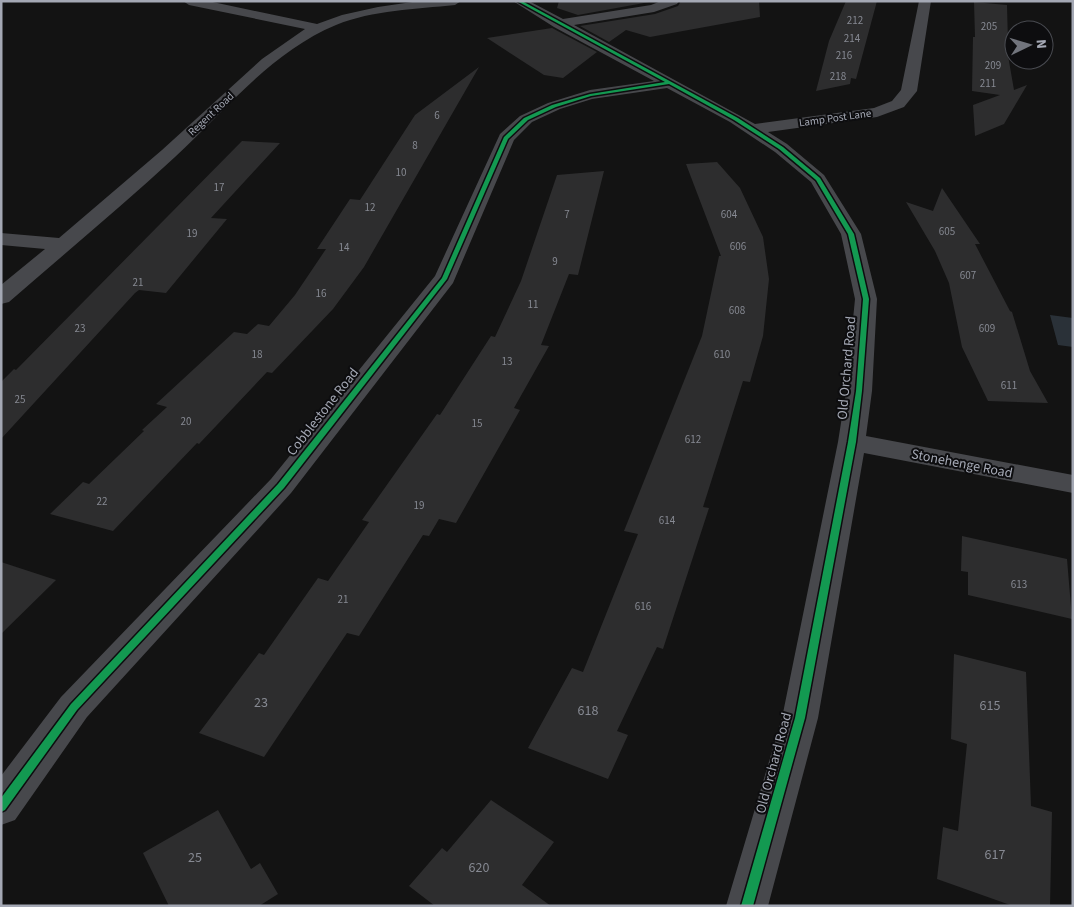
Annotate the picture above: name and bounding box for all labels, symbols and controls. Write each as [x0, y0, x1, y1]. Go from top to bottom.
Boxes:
house number: 212 [847, 13, 863, 28]
house number: 205 [981, 19, 997, 34]
north arrow [1004, 20, 1054, 70]
house number: 214 [844, 31, 861, 46]
text: N [1031, 38, 1051, 49]
house number: 216 [836, 48, 853, 63]
house number: 209 [985, 58, 1001, 73]
house number: 218 [830, 69, 847, 84]
house number: 211 [980, 76, 996, 91]
street label: Regent Road [185, 89, 237, 139]
street label: Lamp Post Lane [798, 105, 873, 130]
house number: 6 [434, 108, 440, 123]
house number: 8 [412, 138, 418, 153]
house number: 10 [396, 165, 406, 180]
house number: 17 [214, 180, 224, 195]
house number: 12 [365, 200, 375, 215]
house number: 7 [564, 207, 570, 222]
house number: 604 [721, 207, 738, 222]
house number: 605 [939, 224, 955, 239]
house number: 19 [187, 226, 197, 241]
house number: 606 [730, 239, 747, 254]
house number: 14 [339, 240, 350, 255]
house number: 9 [552, 254, 558, 269]
house number: 607 [960, 268, 976, 283]
house number: 21 [133, 275, 143, 290]
house number: 16 [316, 286, 327, 301]
house number: 11 [528, 297, 538, 312]
house number: 608 [729, 303, 746, 318]
street label: Old Orchard Road [833, 315, 861, 421]
house number: 23 [75, 321, 85, 336]
house number: 609 [979, 321, 995, 336]
house number: 18 [252, 347, 263, 362]
house number: 610 [714, 347, 730, 362]
house number: 13 [502, 354, 512, 369]
street label: Cobblestone Road [282, 364, 364, 460]
house number: 611 [1001, 378, 1017, 393]
house number: 25 [15, 392, 25, 407]
house number: 20 [181, 414, 191, 429]
house number: 15 [472, 416, 482, 431]
house number: 612 [685, 432, 701, 447]
street label: Stonehenge Road [910, 444, 1014, 484]
house number: 22 [97, 494, 107, 509]
house number: 19 [414, 498, 424, 513]
house number: 614 [659, 513, 676, 528]
house number: 613 [1011, 577, 1027, 592]
house number: 21 [338, 592, 348, 607]
house number: 616 [635, 599, 652, 614]
house number: 23 [254, 693, 268, 713]
house number: 615 [980, 696, 1000, 716]
house number: 618 [578, 701, 598, 721]
street label: Old Orchard Road [751, 710, 797, 816]
house number: 617 [985, 845, 1005, 865]
house number: 25 [188, 848, 202, 868]
house number: 620 [469, 858, 489, 878]

